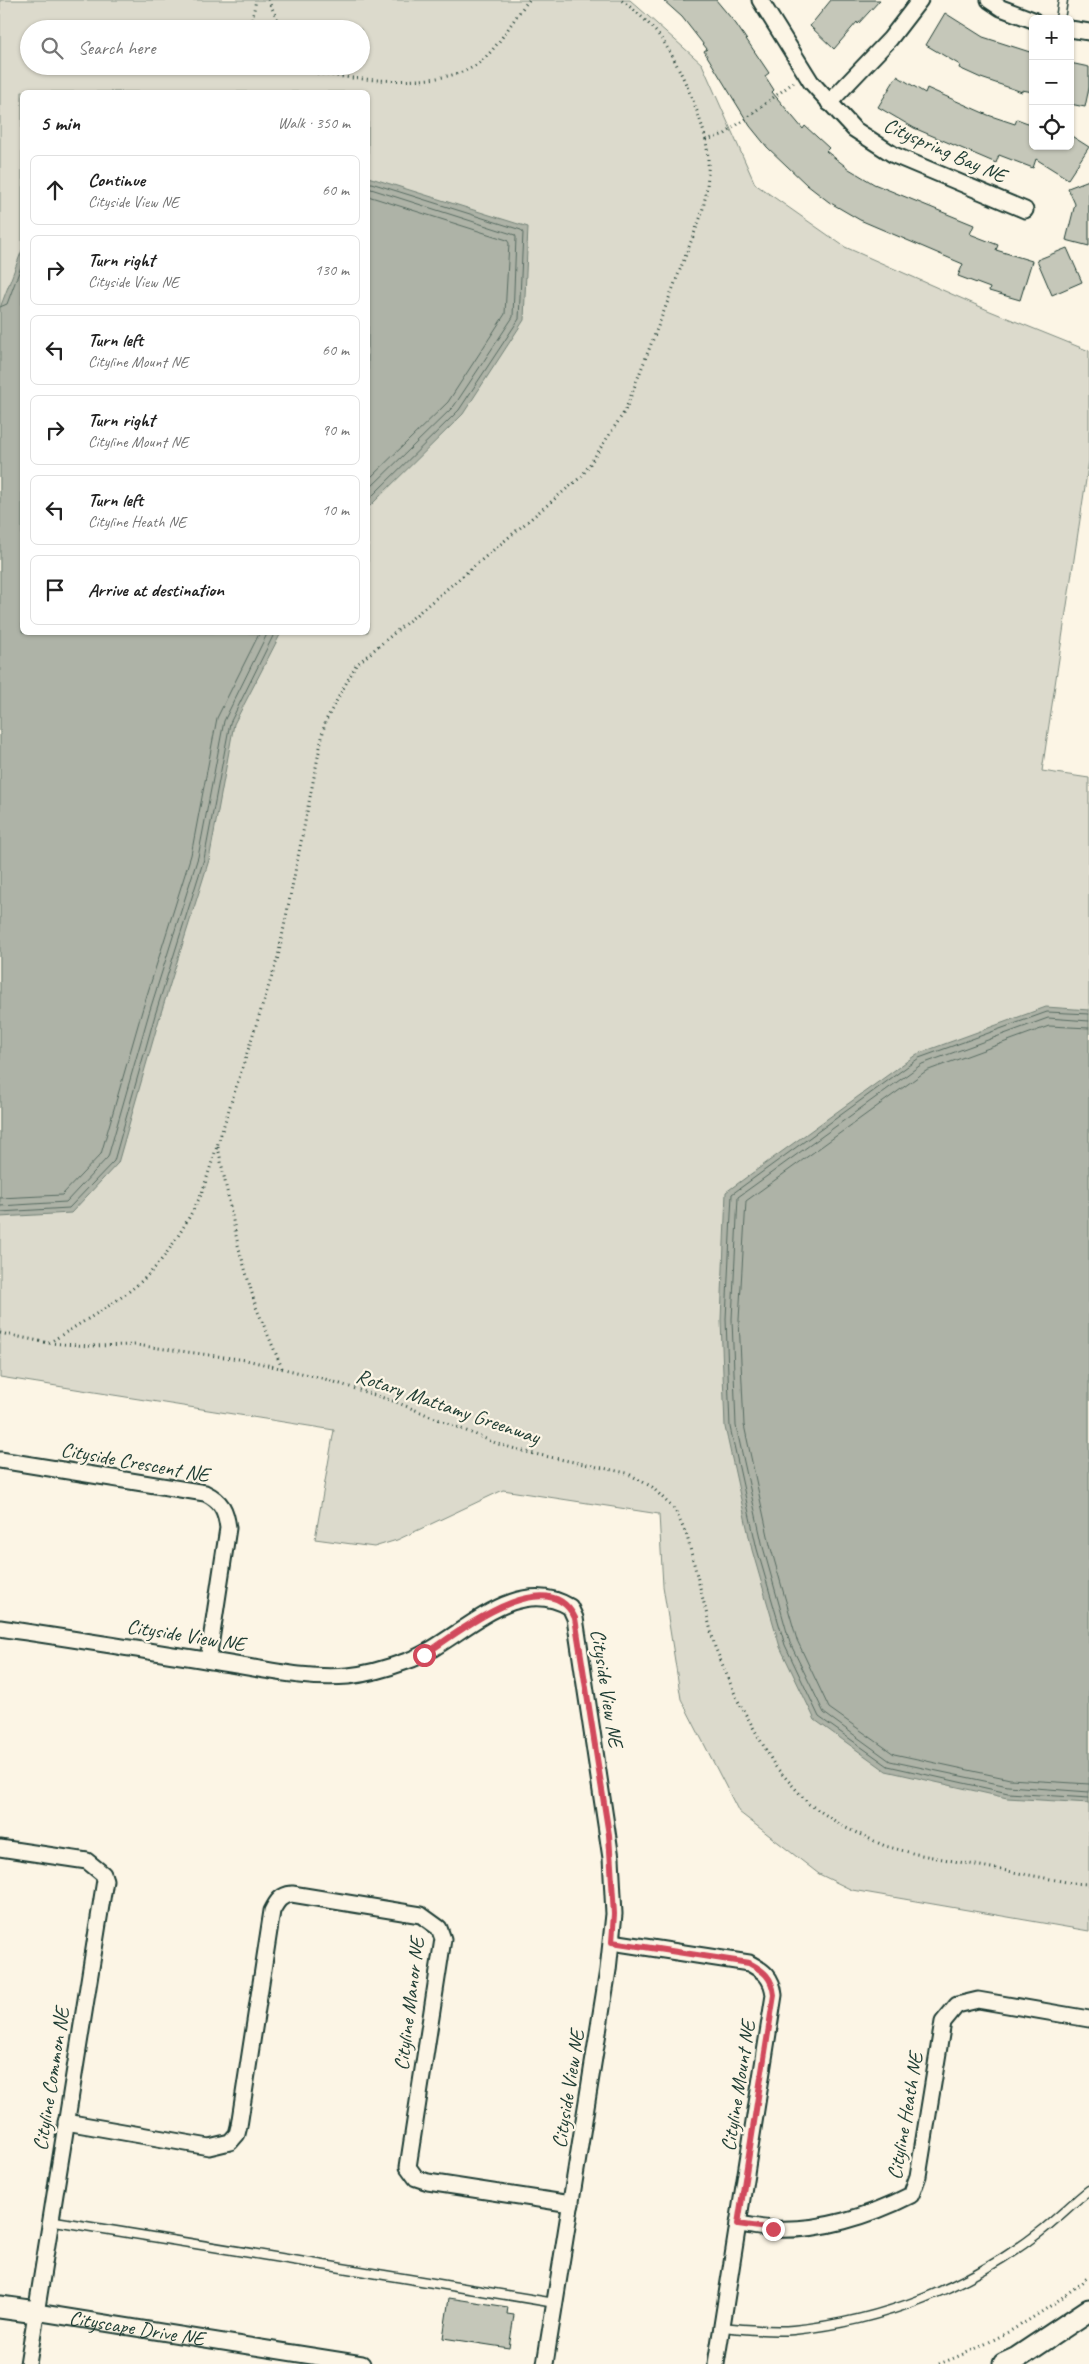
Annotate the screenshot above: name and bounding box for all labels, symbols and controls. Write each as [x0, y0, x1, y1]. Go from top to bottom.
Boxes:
map controls [1029, 15, 1074, 150]
button: + [1029, 15, 1074, 60]
search box [20, 20, 370, 75]
icon: search [38, 34, 66, 62]
text: Search here [78, 36, 155, 60]
button: − [1029, 60, 1074, 105]
button: locate [1029, 105, 1074, 150]
text: 5 min [40, 110, 80, 136]
street label: Cityspring Bay NE [880, 111, 1013, 190]
text: Walk · 350 m [278, 113, 350, 133]
text: Continue [88, 168, 145, 192]
icon: ahead [41, 176, 69, 204]
text: 60 m [322, 180, 349, 200]
text: Cityside View NE [88, 192, 179, 212]
text: Turn right [88, 248, 155, 272]
icon: right [41, 256, 69, 284]
text: 130 m [315, 260, 349, 280]
text: Cityside View NE [88, 272, 179, 292]
text: Turn left [88, 328, 143, 352]
icon: left [41, 336, 69, 364]
text: 60 m [322, 340, 349, 360]
text: Cityline Mount NE [88, 352, 188, 372]
text: Turn right [88, 408, 155, 432]
icon: right [41, 416, 69, 444]
text: 90 m [322, 420, 349, 440]
text: Cityline Mount NE [88, 432, 188, 452]
text: Turn left [88, 488, 143, 512]
icon: left [41, 496, 69, 524]
text: 10 m [322, 500, 349, 520]
text: Cityline Heath NE [88, 512, 186, 532]
icon: arrive [41, 576, 69, 604]
text: Arrive at destination [88, 578, 224, 602]
street label: Rotary Mattamy Greenway [353, 1362, 545, 1450]
street label: Cityside Crescent NE [59, 1436, 214, 1488]
street label: Cityside View NE [125, 1613, 250, 1658]
street label: Cityside View NE [585, 1627, 630, 1752]
route start [413, 1644, 436, 1667]
street label: Cityline Manor NE [388, 1933, 430, 2072]
street label: Cityline Common NE [27, 2003, 76, 2152]
street label: Cityline Mount NE [715, 2016, 762, 2153]
street label: Cityside View NE [546, 2025, 591, 2150]
street label: Cityline Heath NE [881, 2048, 929, 2181]
route end [762, 2218, 785, 2241]
street label: Cityscape Drive NE [67, 2304, 209, 2352]

